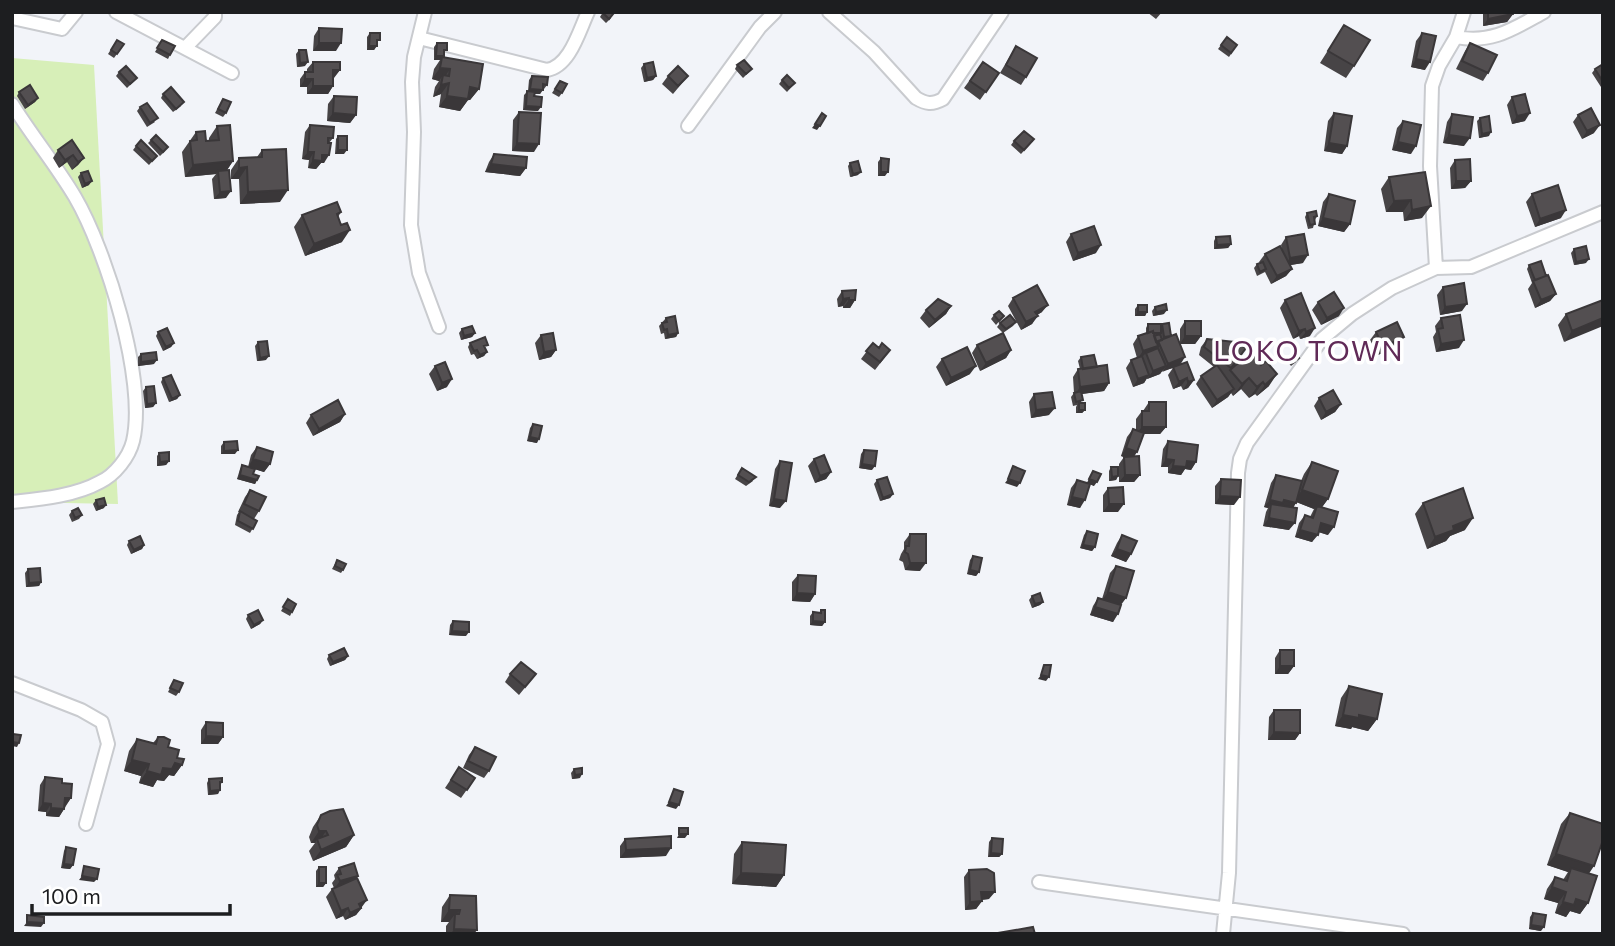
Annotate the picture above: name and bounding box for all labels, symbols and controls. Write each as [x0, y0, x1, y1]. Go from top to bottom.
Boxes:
district label: LOKO TOWN [1213, 333, 1405, 367]
scale bar [32, 872, 229, 916]
text: 100 m [42, 883, 101, 908]

